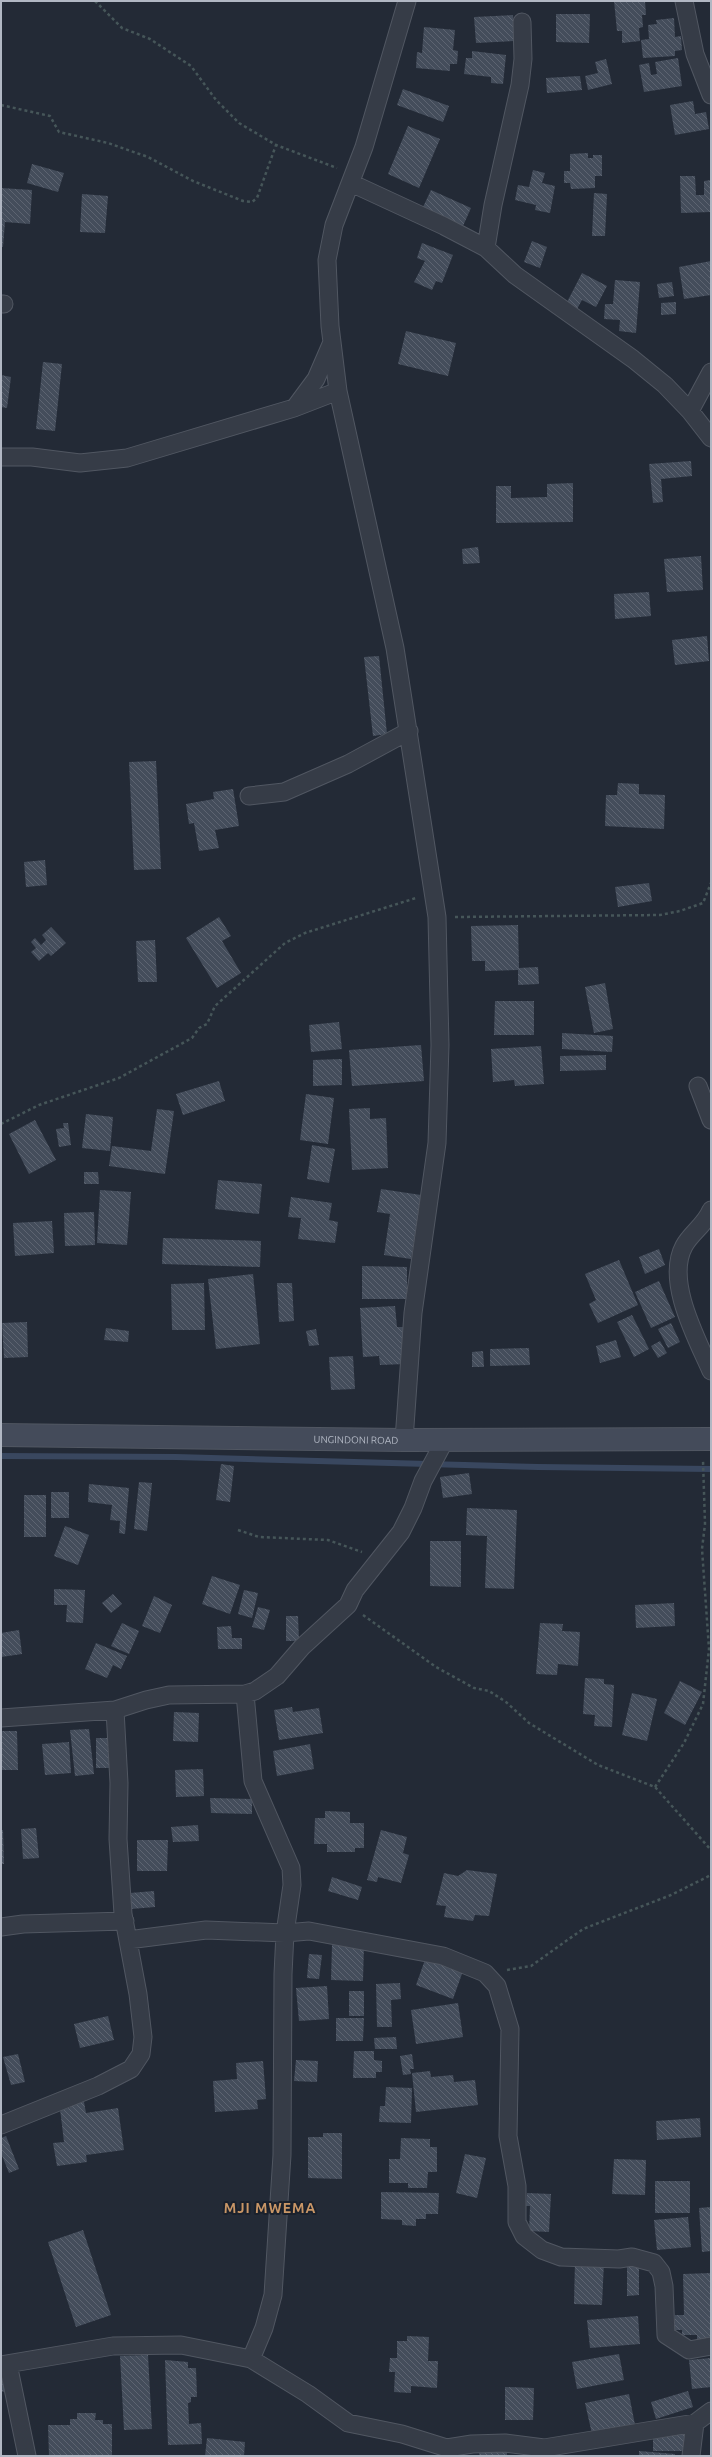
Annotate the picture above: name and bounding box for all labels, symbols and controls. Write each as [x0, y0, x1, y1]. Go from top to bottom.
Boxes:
street label: UNGINDONI ROAD [314, 1433, 398, 1445]
district label: MJI MWEMA [224, 2200, 316, 2216]

